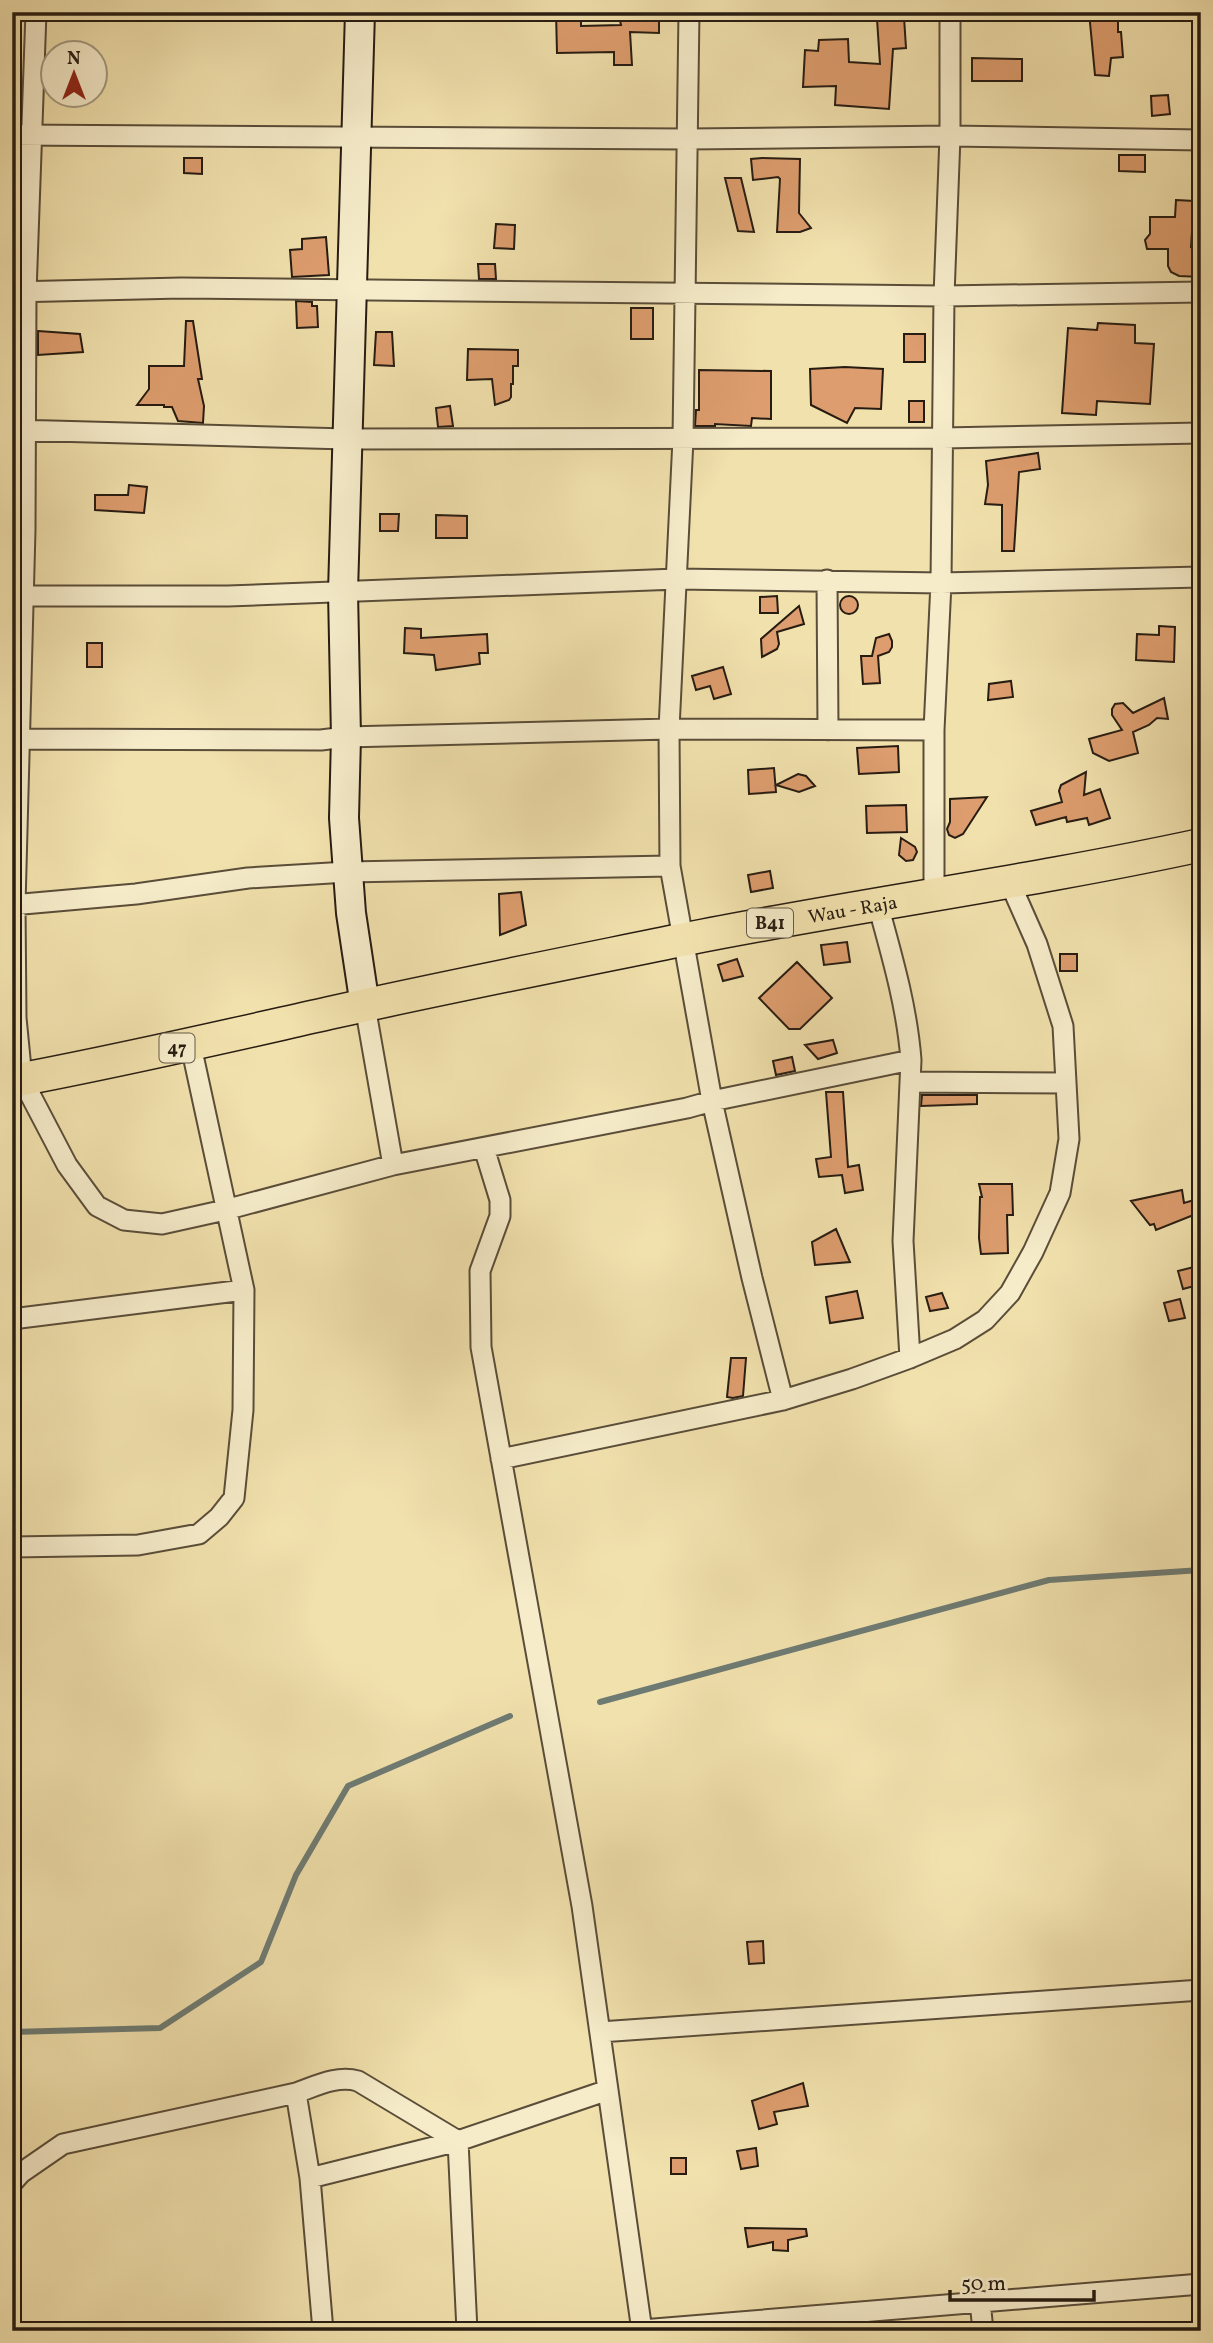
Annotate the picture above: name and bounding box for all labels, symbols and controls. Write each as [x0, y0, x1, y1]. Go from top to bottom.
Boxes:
north arrow [38, 38, 108, 108]
text: N [67, 46, 81, 72]
street label: Wau - Raja [806, 890, 899, 931]
road number: B41 [747, 908, 793, 938]
road number: 47 [160, 1034, 194, 1063]
scale bar [950, 2259, 1094, 2303]
text: 50 m [961, 2270, 1006, 2299]

